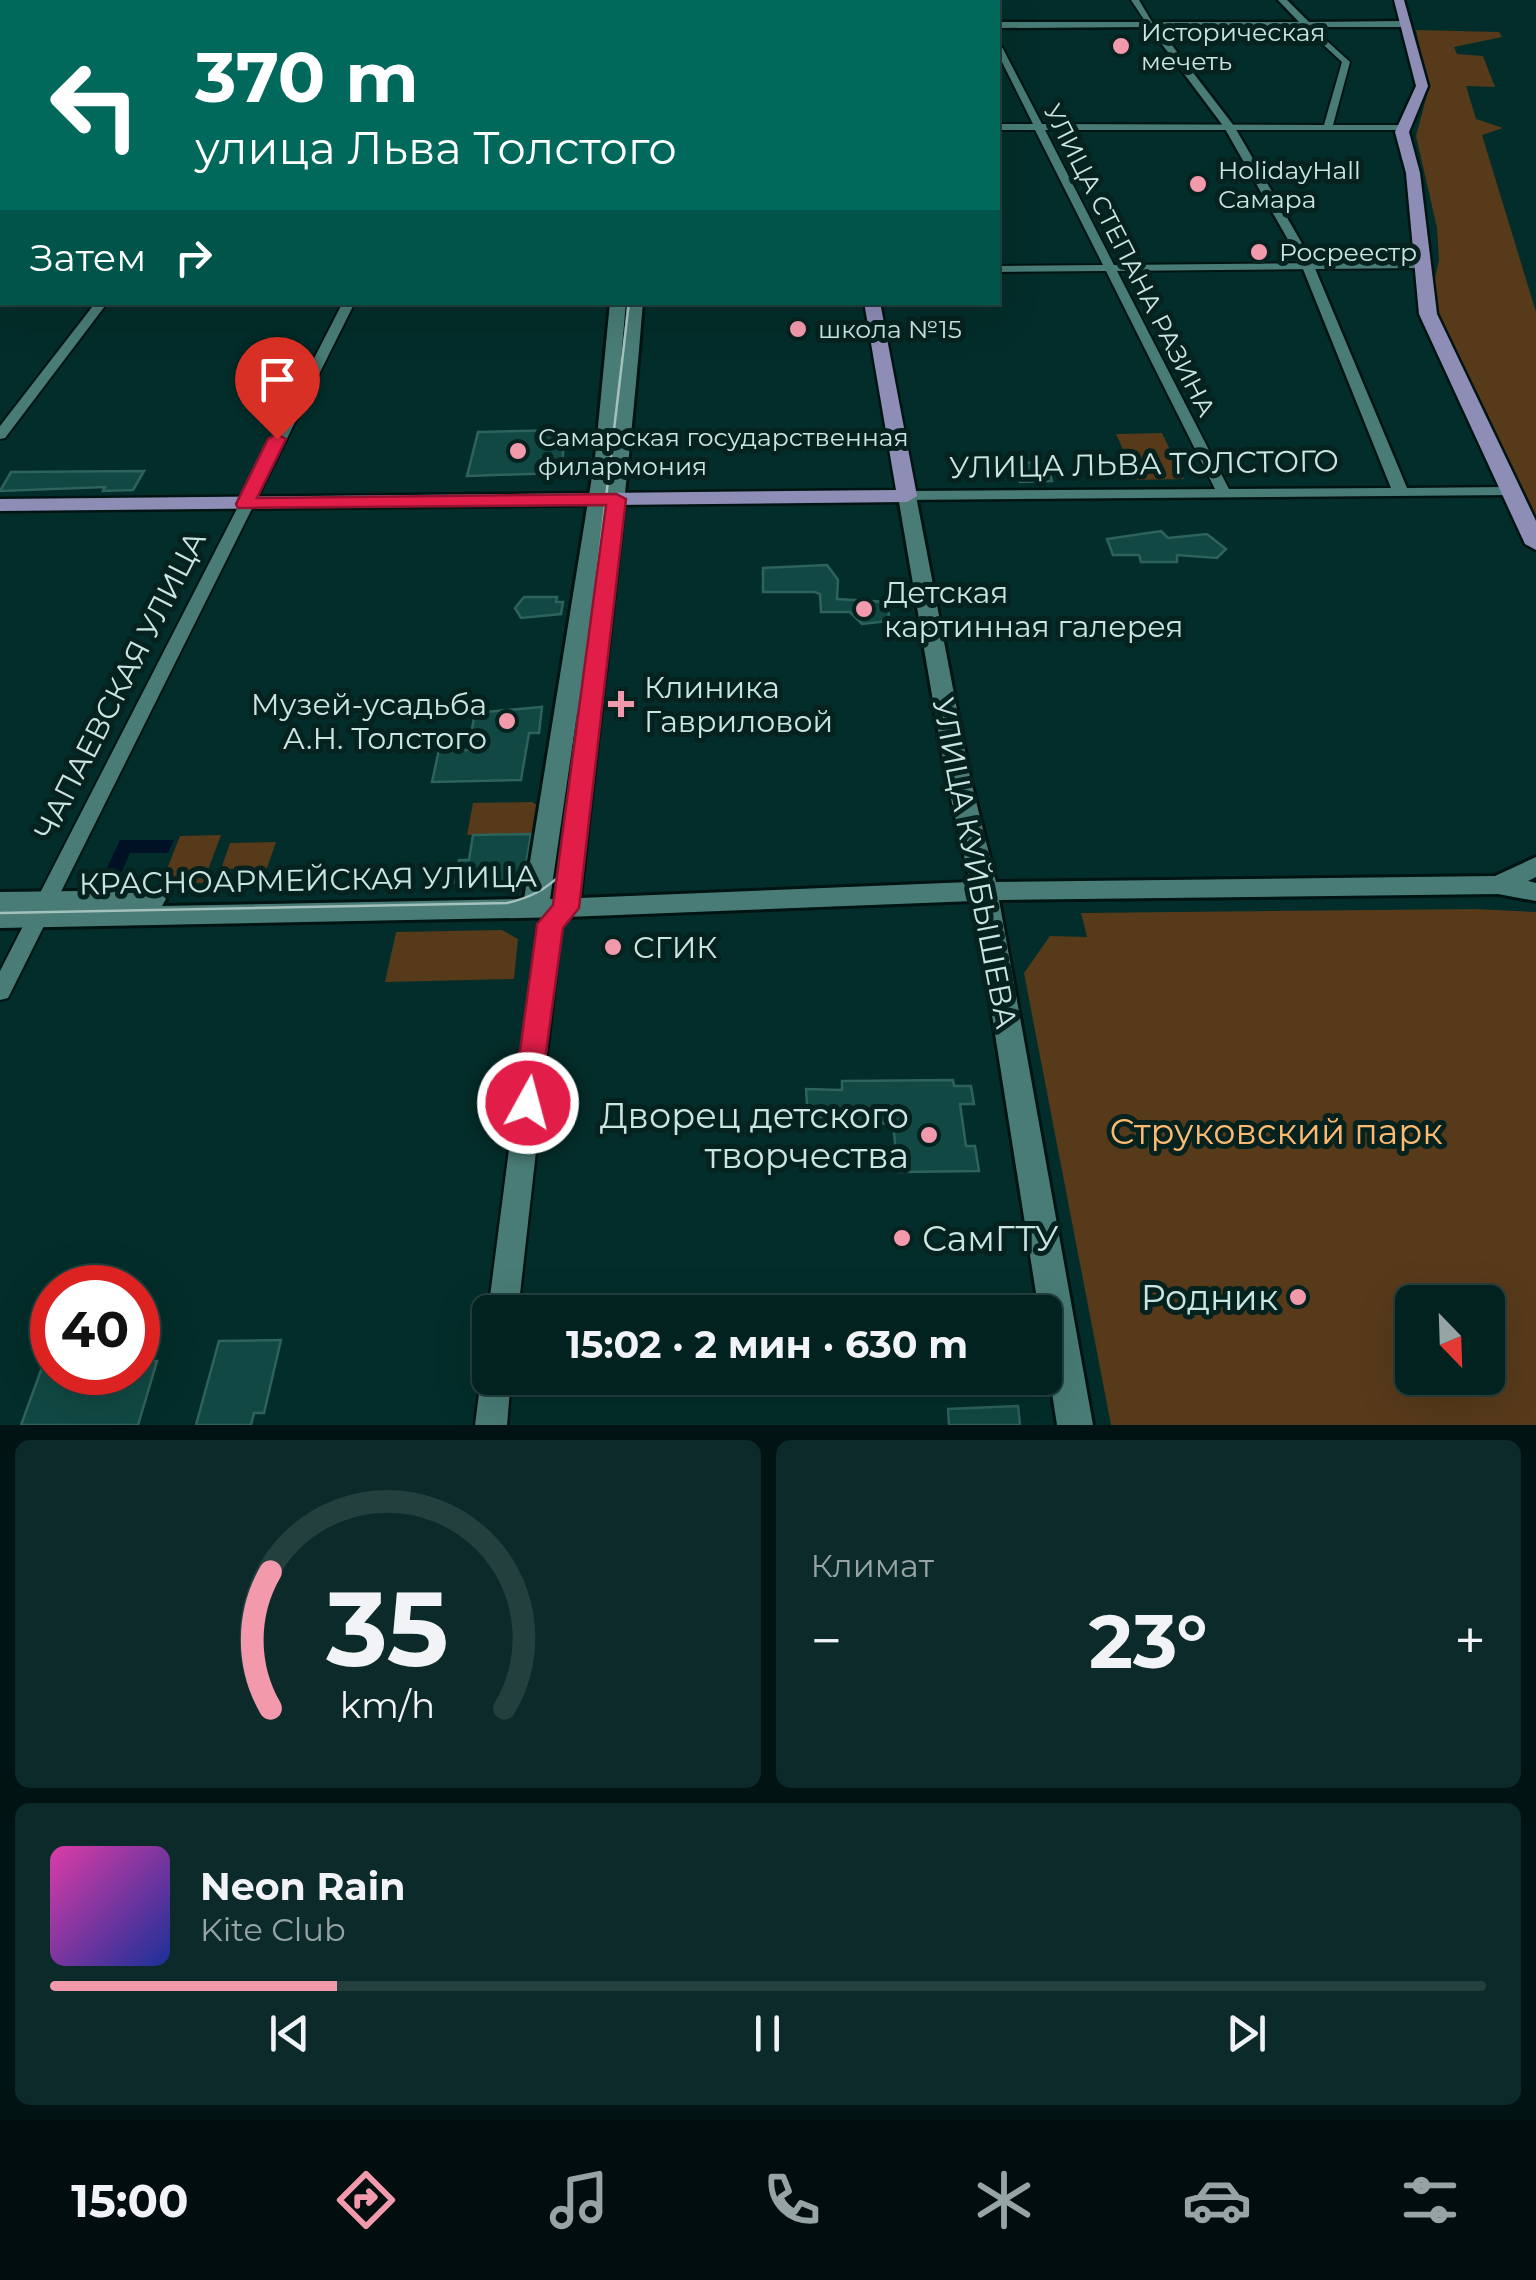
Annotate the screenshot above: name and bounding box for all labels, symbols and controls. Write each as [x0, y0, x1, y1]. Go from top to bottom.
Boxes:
place label: Историческая мечеть [1141, 17, 1325, 76]
text: 370 m [195, 34, 419, 120]
marker: Историческая мечеть [1110, 35, 1132, 57]
icon: left [30, 40, 160, 170]
street label: УЛИЦА СТЕПАНА РАЗИНА [1038, 99, 1222, 422]
text: улица Льва Толстого [195, 120, 677, 175]
place label: HolidayHall Самара [1218, 155, 1361, 214]
marker: HolidayHall Самара [1187, 173, 1209, 195]
icon: right [166, 230, 221, 285]
text: Затем [30, 234, 146, 281]
place label: Росреестр [1279, 237, 1417, 267]
marker: Росреестр [1248, 241, 1270, 263]
place label: школа №15 [818, 314, 962, 344]
marker: школа №15 [787, 318, 809, 340]
pin [235, 337, 320, 440]
icon: arrive [250, 352, 305, 407]
place label: Самарская государственная филармония [538, 422, 909, 481]
marker: Самарская государственная филармония [507, 440, 529, 462]
street label: УЛИЦА ЛЬВА ТОЛСТОГО [949, 442, 1339, 486]
street label: ЧАПАЕВСКАЯ УЛИЦА [26, 525, 214, 845]
place label: Детская картинная галерея [884, 574, 1184, 645]
marker: Детская картинная галерея [853, 598, 875, 620]
place label: Клиника Гавриловой [644, 669, 833, 740]
place label: Музей-усадьба А.Н. Толстого [251, 686, 487, 757]
marker: Клиника Гавриловой [608, 691, 634, 717]
street label: УЛИЦА КУЙБЫШЕВА [925, 694, 1025, 1032]
marker: Музей-усадьба А.Н. Толстого [496, 710, 518, 732]
street label: КРАСНОАРМЕЙСКАЯ УЛИЦА [79, 858, 537, 902]
place label: СГИК [633, 929, 717, 966]
marker: СГИК [602, 936, 624, 958]
position arrow [476, 1051, 580, 1155]
place label: Дворец детского творчества [600, 1094, 909, 1177]
park label: Струковский парк [1109, 1110, 1443, 1153]
marker: Дворец детского творчества [918, 1124, 940, 1146]
place label: СамГТУ [922, 1217, 1059, 1260]
marker: СамГТУ [891, 1227, 913, 1249]
speed limit sign: 40 [30, 1265, 160, 1395]
place label: Родник [1141, 1276, 1278, 1319]
north arrow [1395, 1285, 1505, 1395]
map controls [1395, 1285, 1505, 1395]
marker: Родник [1287, 1286, 1309, 1308]
text: 15:02 · 2 мин · 630 m [566, 1321, 968, 1368]
text: Климат [811, 1546, 934, 1585]
text: 35 [326, 1565, 449, 1692]
text: 23° [1089, 1595, 1208, 1687]
text: − [811, 1607, 842, 1674]
text: + [1454, 1607, 1486, 1674]
text: km/h [340, 1683, 435, 1727]
text: Neon Rain [200, 1863, 405, 1910]
text: Kite Club [200, 1910, 346, 1949]
icon: previous [262, 2006, 317, 2061]
icon: pause [740, 2006, 795, 2061]
icon: next [1219, 2006, 1274, 2061]
icon: directions [331, 2165, 401, 2235]
icon: music [544, 2165, 614, 2235]
icon: phone [757, 2165, 827, 2235]
icon: climate [969, 2165, 1039, 2235]
icon: car [1182, 2165, 1252, 2235]
icon: filters [1395, 2165, 1465, 2235]
text: 15:00 [71, 2173, 189, 2228]

